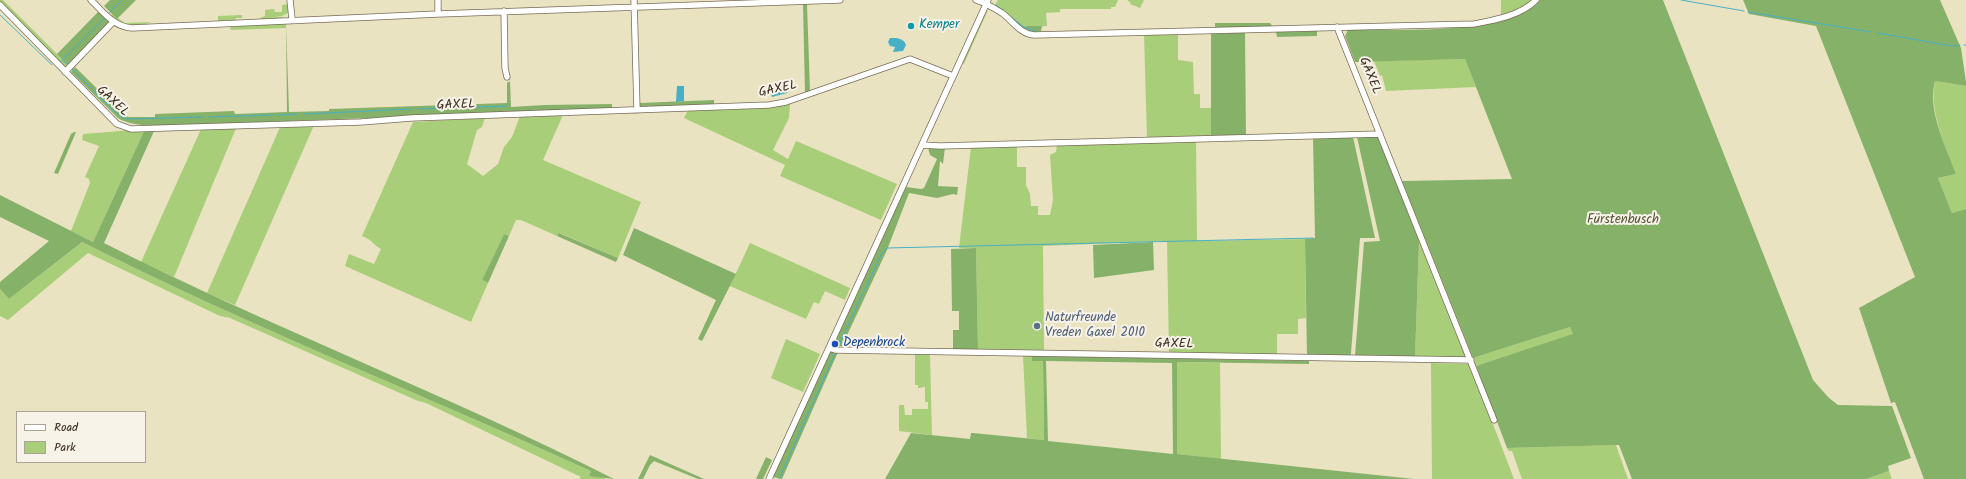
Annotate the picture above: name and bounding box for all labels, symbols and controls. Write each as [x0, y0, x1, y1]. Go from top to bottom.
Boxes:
place label: Kemper [919, 18, 959, 34]
marker: Kemper [906, 21, 916, 31]
street label: GAXEL [1355, 55, 1383, 97]
street label: GAXEL [757, 78, 799, 102]
street label: GAXEL [93, 83, 131, 121]
street label: GAXEL [436, 98, 476, 114]
park label: Fürstenbusch [1587, 213, 1659, 229]
place label: Naturfreunde Vreden Gaxel 2010 [1045, 311, 1145, 342]
marker: Naturfreunde Vreden Gaxel 2010 [1032, 321, 1042, 331]
place label: Depenbrock [843, 336, 905, 352]
street label: GAXEL [1155, 337, 1193, 353]
marker: Depenbrock [830, 339, 840, 349]
legend [16, 411, 146, 463]
text: Road [54, 418, 78, 437]
text: Park [54, 438, 76, 457]

